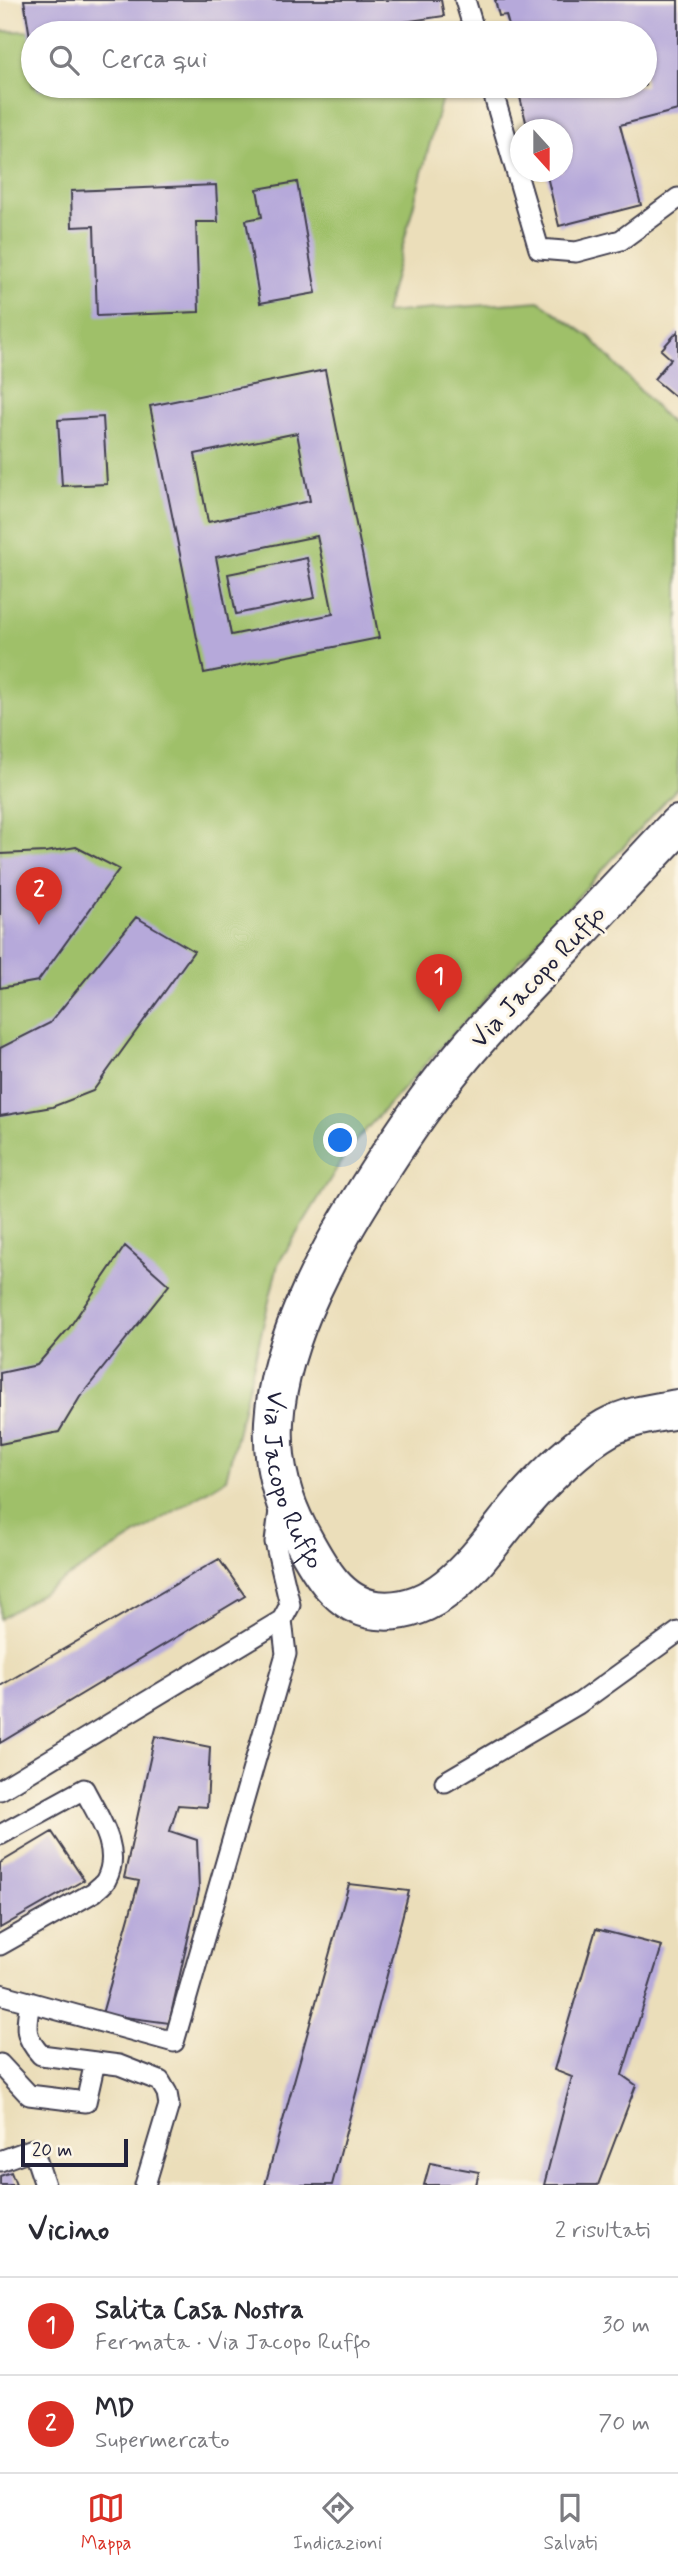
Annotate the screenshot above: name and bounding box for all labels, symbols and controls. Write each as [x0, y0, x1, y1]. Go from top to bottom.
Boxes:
search box [21, 21, 657, 98]
icon: search [45, 41, 83, 79]
text: Cerca qui [101, 43, 207, 77]
north arrow [510, 119, 573, 182]
pin: 2 [16, 867, 62, 925]
street label: Via Jacopo Ruffo [463, 898, 615, 1058]
pin: 1 [416, 954, 462, 1012]
your location [323, 1123, 357, 1157]
street label: Via Jacopo Ruffo [255, 1388, 331, 1577]
scale bar [21, 2136, 128, 2168]
text: 20 m [32, 2138, 72, 2163]
text: Vicino [28, 2211, 109, 2250]
text: 2 risultati [555, 2216, 650, 2246]
text: Salita Casa Nostra [95, 2294, 304, 2328]
text: 1 [46, 2311, 56, 2341]
text: 30 m [602, 2311, 650, 2341]
text: Fermata · Via Jacopo Ruffo [95, 2328, 371, 2358]
text: MD [95, 2392, 135, 2426]
text: 2 [45, 2409, 57, 2439]
text: 70 m [598, 2409, 650, 2439]
text: Supermercato [95, 2426, 230, 2456]
tab: Mappa [81, 2489, 132, 2556]
tab: Indicazioni [293, 2489, 382, 2556]
tab: Salvati [544, 2489, 597, 2556]

